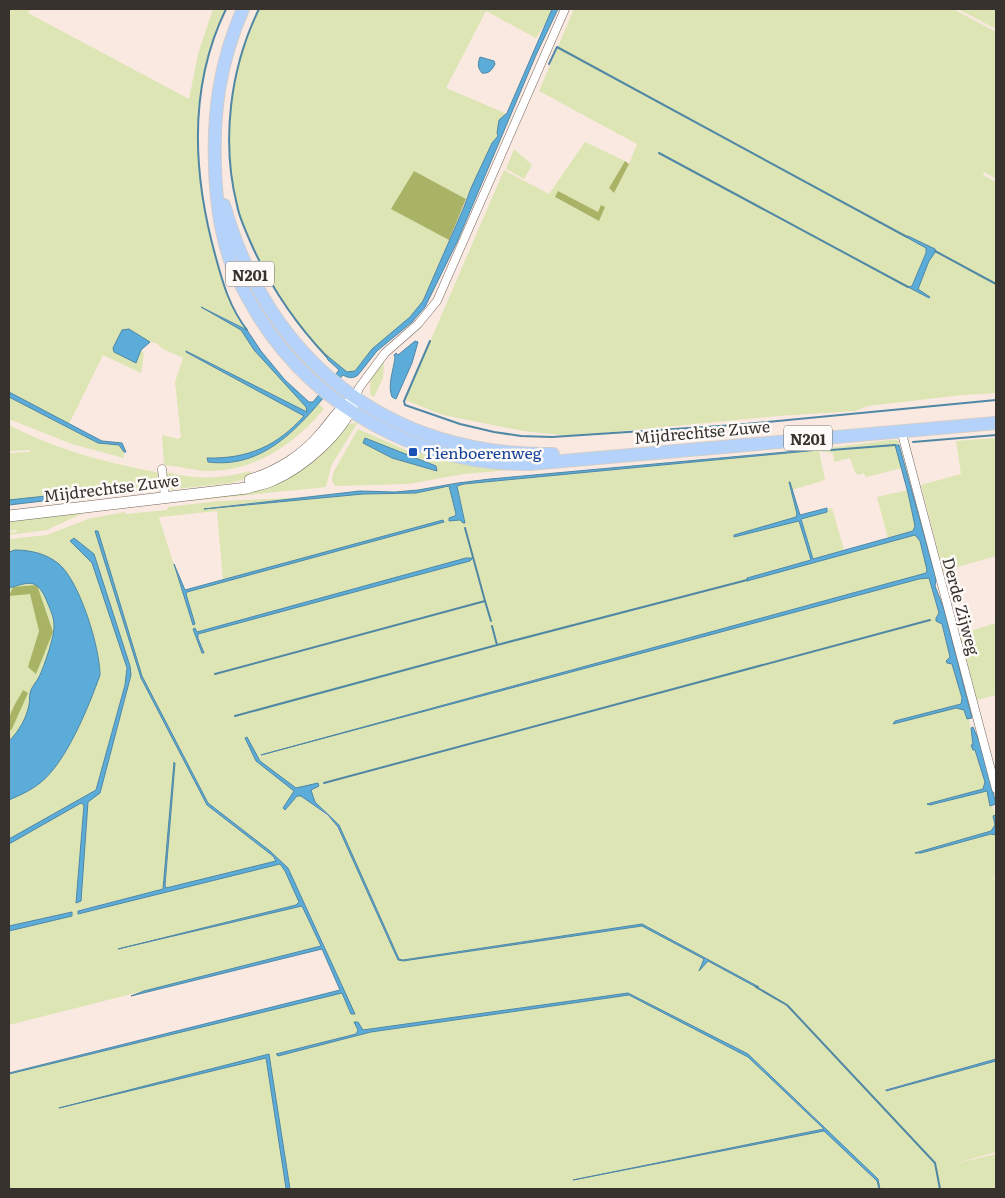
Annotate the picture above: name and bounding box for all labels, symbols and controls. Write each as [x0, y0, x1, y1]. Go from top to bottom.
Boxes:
road number: N201 [226, 262, 274, 286]
street label: Mijdrechtse Zuwe [633, 413, 771, 449]
road number: N201 [784, 426, 832, 450]
place label: Tienboerenweg [423, 440, 542, 464]
marker: Tienboerenweg [407, 446, 419, 458]
street label: Mijdrechtse Zuwe [42, 467, 180, 507]
street label: Derde Zijweg [937, 554, 987, 658]

